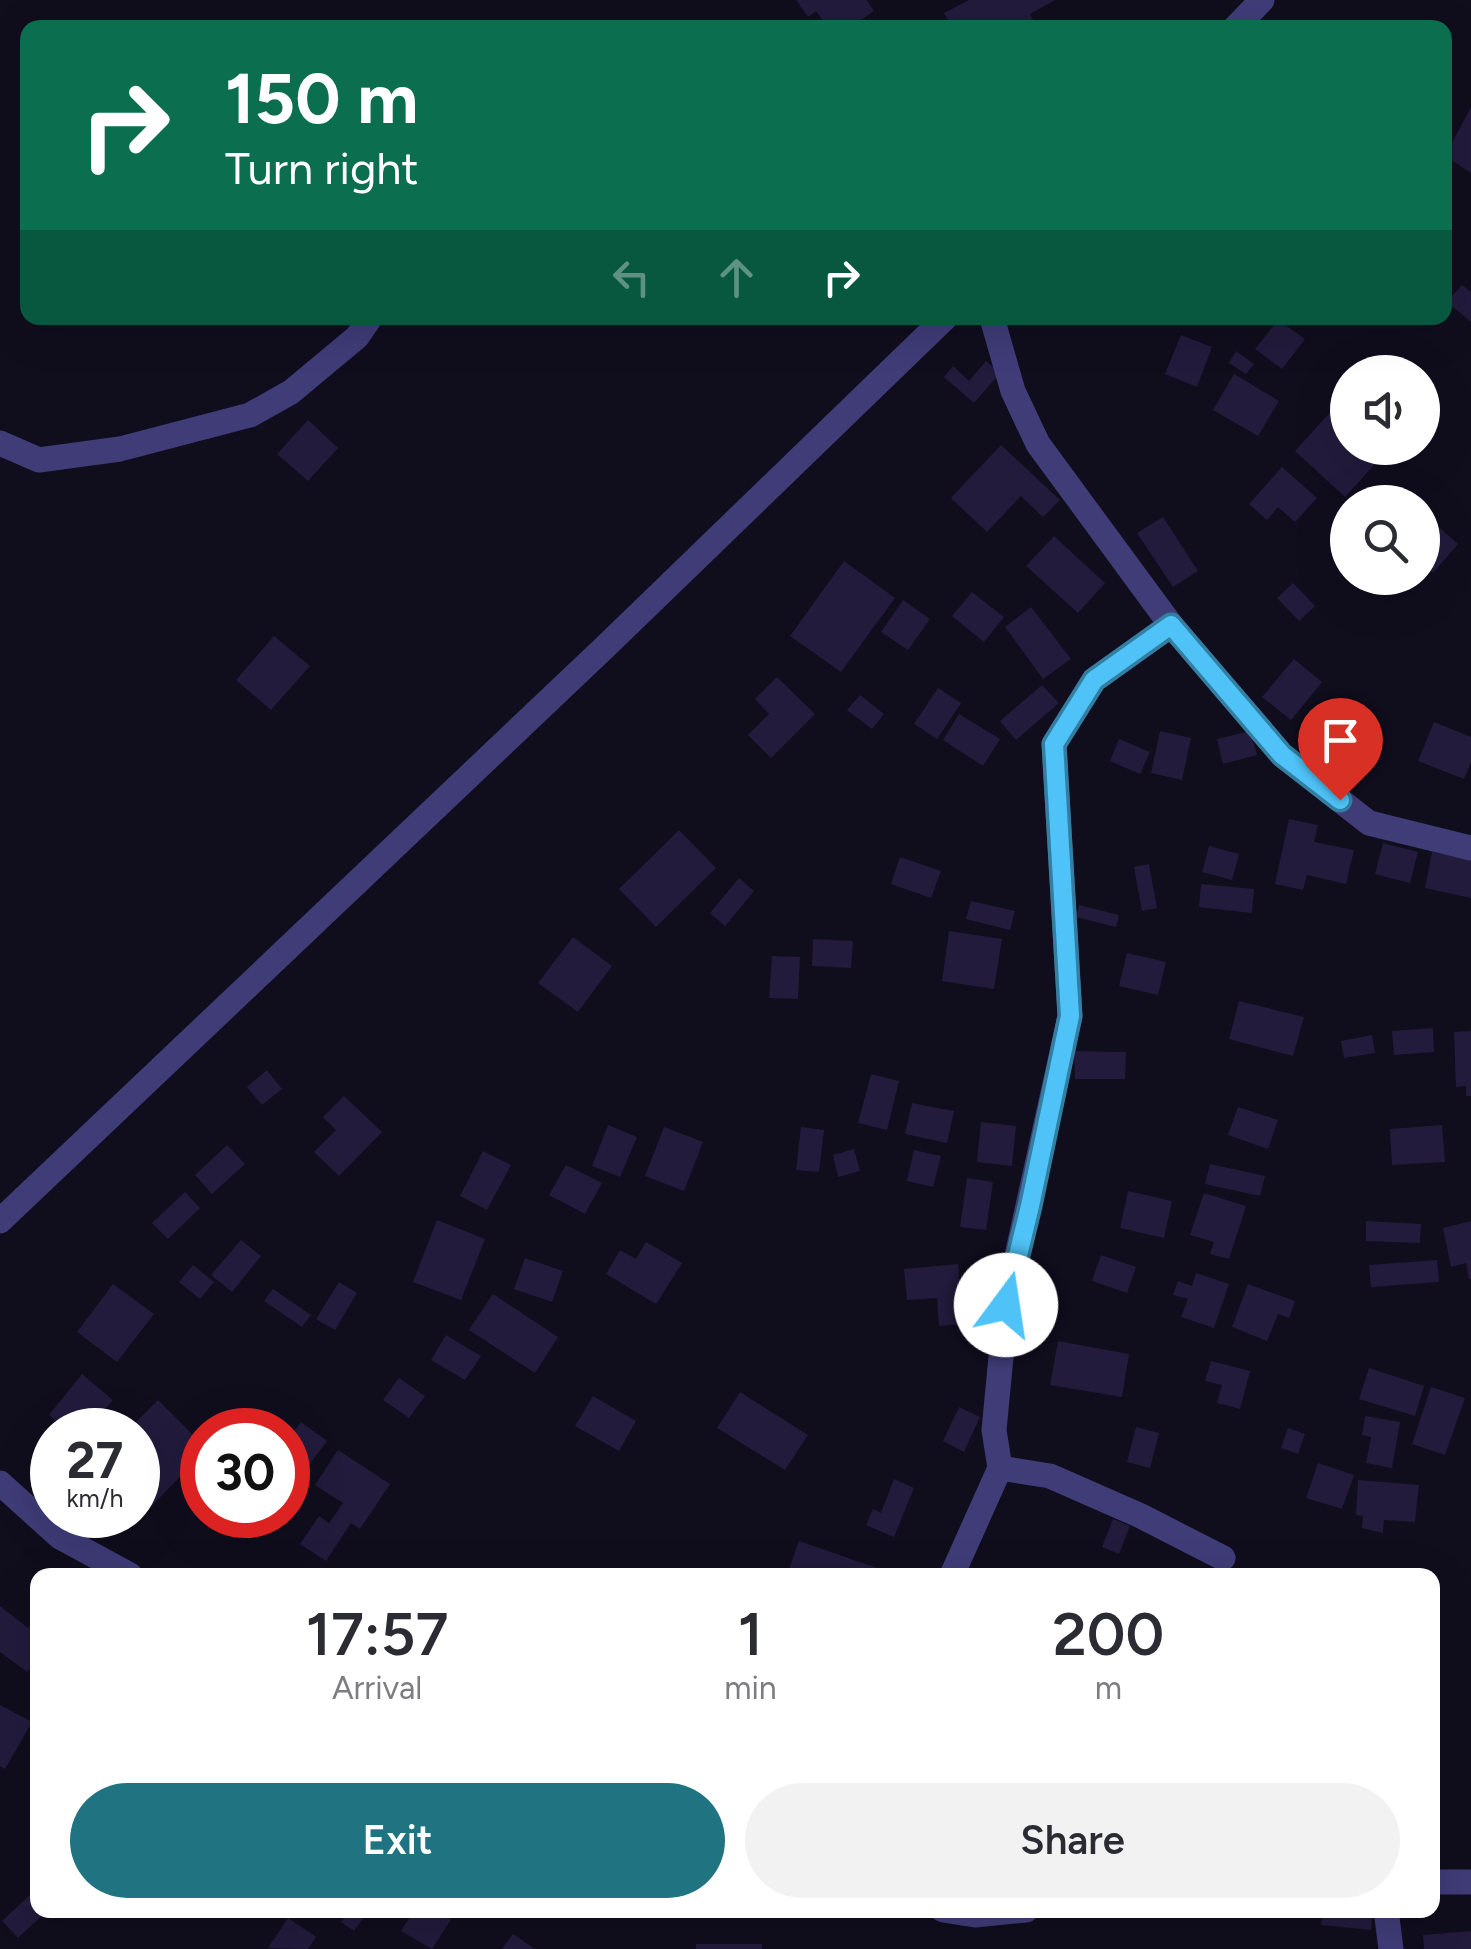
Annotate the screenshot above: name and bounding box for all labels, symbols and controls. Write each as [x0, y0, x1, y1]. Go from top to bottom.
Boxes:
text: 150 m [225, 56, 418, 141]
icon: right [60, 60, 190, 190]
text: Turn right [225, 141, 418, 195]
icon: left [604, 250, 659, 305]
icon: ahead [709, 250, 764, 305]
icon: right [814, 250, 869, 305]
map controls [1330, 355, 1440, 595]
button: sound [1330, 355, 1440, 465]
button: search [1330, 485, 1440, 595]
pin [1298, 698, 1383, 801]
icon: arrive [1313, 713, 1368, 768]
position arrow [954, 1253, 1058, 1357]
speed limit sign: 30 [180, 1408, 310, 1538]
text: 27 [67, 1430, 123, 1491]
text: km/h [66, 1483, 124, 1513]
text: 17:57 [306, 1598, 448, 1670]
text: 1 [738, 1598, 763, 1670]
text: 200 [1053, 1598, 1164, 1670]
text: Arrival [332, 1669, 422, 1707]
text: min [724, 1669, 777, 1707]
text: m [1095, 1669, 1122, 1707]
button: Exit [70, 1783, 725, 1898]
button: Share [745, 1783, 1400, 1898]

